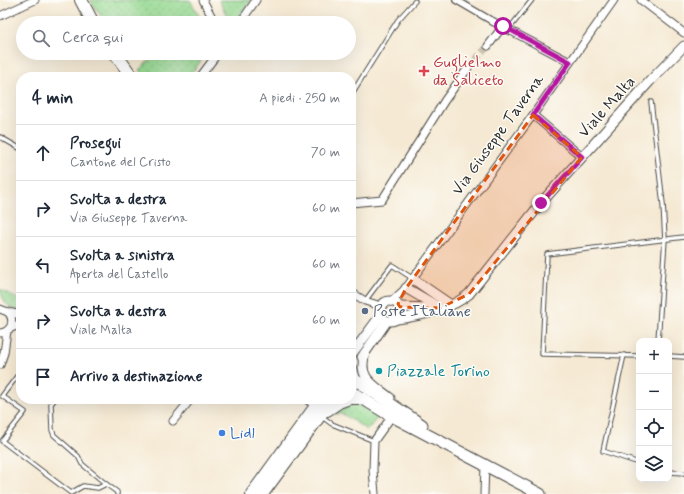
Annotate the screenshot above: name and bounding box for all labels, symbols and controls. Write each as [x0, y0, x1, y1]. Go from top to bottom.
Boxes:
search box [16, 16, 356, 60]
route start [494, 17, 512, 35]
icon: search [30, 27, 52, 49]
text: Cerca qui [62, 28, 123, 48]
place label: Guglielmo da Saliceto [433, 52, 503, 91]
marker: Guglielmo da Saliceto [418, 65, 430, 77]
street label: Via Giuseppe Taverna [447, 70, 549, 200]
street label: Viale Malta [574, 72, 640, 142]
text: 4 min [32, 87, 73, 109]
text: A piedi · 250 m [259, 90, 340, 107]
text: Prosegui [70, 134, 121, 154]
icon: ahead [32, 142, 54, 164]
text: 70 m [311, 144, 340, 161]
text: Cantone del Cristo [70, 154, 171, 171]
text: Svolta a destra [70, 190, 167, 210]
route end [532, 194, 550, 212]
icon: right [32, 198, 54, 220]
text: 60 m [312, 200, 340, 217]
text: Via Giuseppe Taverna [70, 210, 187, 227]
text: Svolta a sinistra [70, 246, 175, 266]
icon: left [32, 254, 54, 276]
text: 60 m [312, 256, 340, 273]
text: Aperta del Castello [70, 266, 168, 283]
place label: Poste Italiane [373, 301, 471, 322]
text: Svolta a destra [70, 302, 167, 322]
marker: Poste Italiane [360, 306, 370, 316]
icon: right [32, 310, 54, 332]
text: 60 m [312, 312, 340, 329]
text: Viale Malta [70, 322, 132, 339]
map controls [636, 338, 672, 482]
button: + [636, 338, 672, 374]
place label: Piazzale Torino [387, 361, 490, 382]
icon: arrive [32, 366, 54, 388]
marker: Piazzale Torino [374, 366, 384, 376]
text: Arrivo a destinazione [70, 367, 203, 387]
button: − [636, 374, 672, 410]
button: locate [636, 410, 672, 446]
place label: Lidl [230, 423, 255, 444]
marker: Lidl [217, 428, 227, 438]
button: layers [636, 446, 672, 482]

